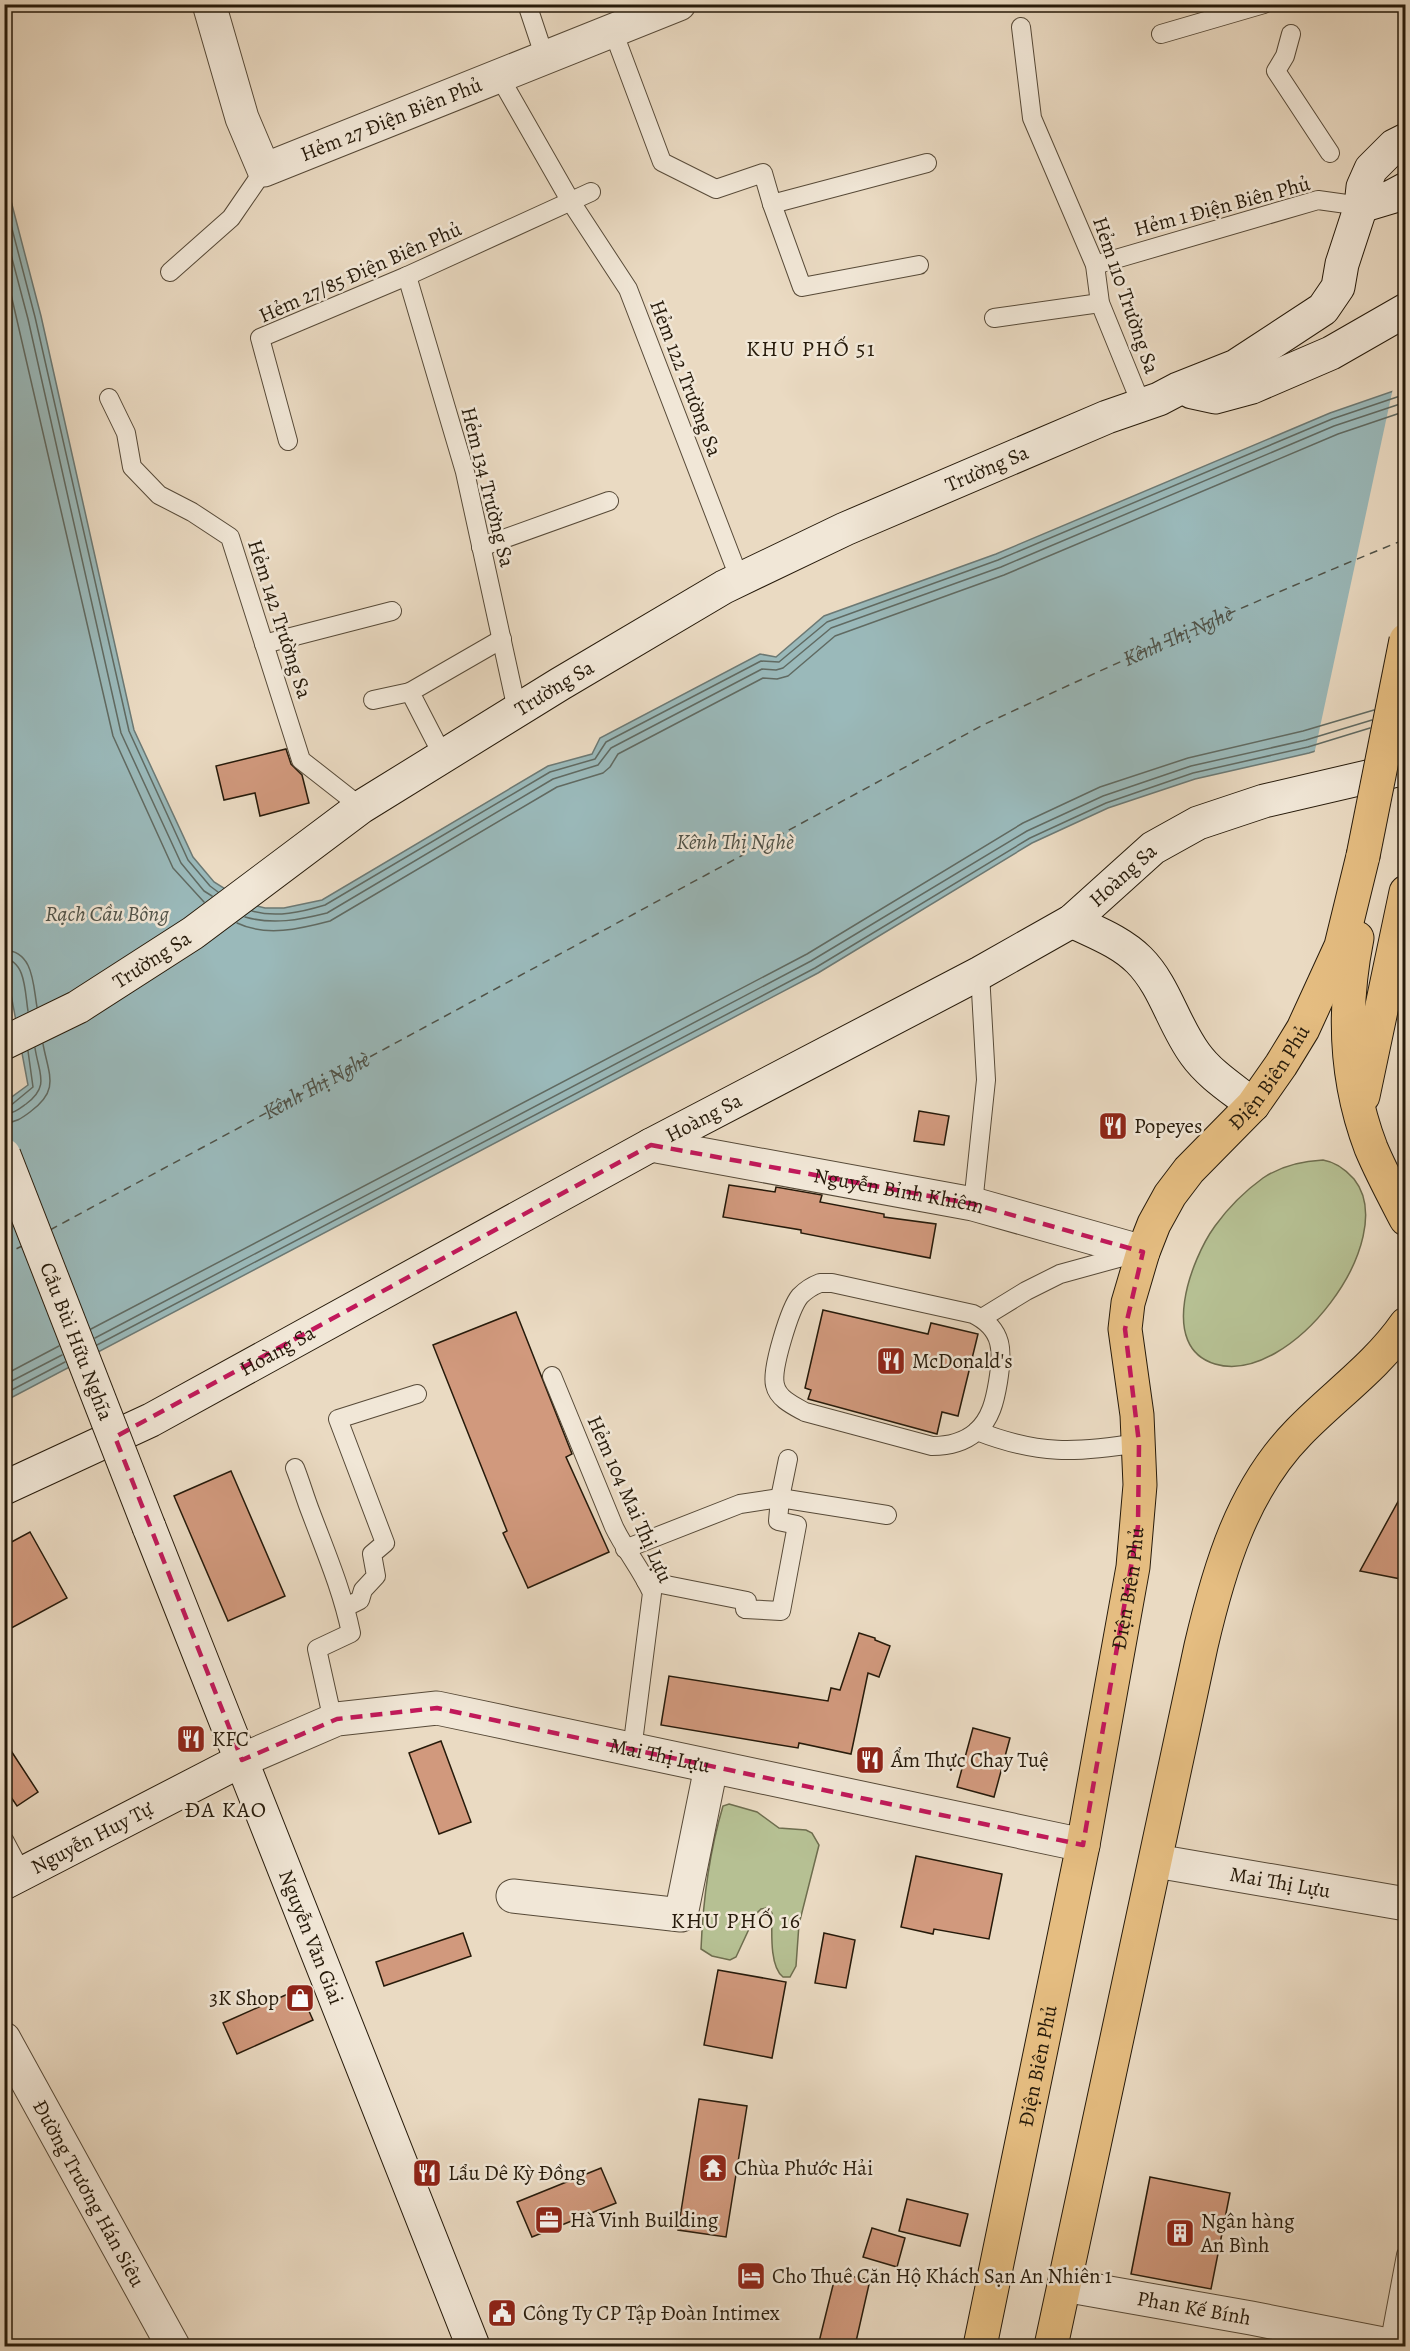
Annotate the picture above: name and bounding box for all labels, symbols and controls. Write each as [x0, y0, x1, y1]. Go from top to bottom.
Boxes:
street label: Hẻm 27 Điện Biên Phủ [296, 70, 486, 168]
street label: Hẻm 1 Điện Biên Phủ [1131, 169, 1314, 243]
street label: Hẻm 110 Trường Sa [1086, 213, 1166, 377]
street label: Hẻm 27/85 Điện Biên Phủ [254, 214, 466, 329]
street label: Hẻm 122 Trường Sa [643, 296, 729, 461]
district label: KHU PHỐ 51 [746, 334, 876, 364]
street label: Hẻm 134 Trường Sa [455, 404, 521, 570]
street label: Trường Sa [941, 438, 1033, 499]
street label: Hẻm 142 Trường Sa [241, 536, 319, 702]
water label: Kênh Thị Nghè [1118, 599, 1238, 674]
street label: Trường Sa [509, 653, 599, 723]
water label: Kênh Thị Nghè [676, 827, 794, 857]
street label: Hoàng Sa [1083, 837, 1163, 913]
water label: Rạch Cầu Bông [45, 899, 169, 929]
street label: Trường Sa [107, 924, 197, 995]
street label: Ðiện Biên Phủ [1222, 1019, 1317, 1136]
water label: Kênh Thị Nghè [258, 1045, 375, 1127]
street label: Hoàng Sa [661, 1086, 747, 1149]
restaurant icon: Popeyes [1097, 1110, 1129, 1142]
place label: Popeyes [1134, 1112, 1202, 1140]
street label: Nguyễn Bỉnh Khiêm [811, 1161, 988, 1221]
street label: Cầu Bùi Hữu Nghĩa [33, 1258, 120, 1425]
street label: Hoàng Sa [234, 1318, 320, 1383]
restaurant icon: McDonald's [875, 1345, 907, 1377]
place label: McDonald's [912, 1347, 1013, 1375]
street label: Hẻm 104 Mai Thị Lựu [581, 1411, 680, 1588]
street label: Ðiện Biên Phủ [1104, 1525, 1150, 1652]
restaurant icon: KFC [175, 1723, 207, 1755]
place label: KFC [212, 1725, 249, 1753]
street label: Mai Thị Lựu [607, 1731, 713, 1780]
restaurant icon: Ẩm Thực Chay Tuệ [854, 1744, 886, 1776]
place label: Ẩm Thực Chay Tuệ [890, 1746, 1049, 1774]
street label: Nguyễn Huy Tự [26, 1794, 158, 1881]
district label: ĐA KAO [185, 1795, 268, 1825]
street label: Mai Thị Lựu [1228, 1860, 1333, 1905]
street label: Nguyễn Văn Giai [272, 1866, 351, 2009]
district label: KHU PHỐ 16 [671, 1906, 801, 1936]
shop icon: 3K Shop [284, 1982, 316, 2014]
place label: 3K Shop [209, 1984, 279, 2012]
street label: Ðiện Biên Phủ [1011, 2002, 1064, 2129]
street label: Đường Trương Hán Siêu [26, 2095, 152, 2292]
temple icon: Chùa Phước Hải [697, 2152, 729, 2184]
place label: Chùa Phước Hải [734, 2154, 873, 2182]
restaurant icon: Lẩu Dê Kỳ Đồng [411, 2157, 443, 2189]
place label: Lẩu Dê Kỳ Đồng [448, 2159, 586, 2187]
office icon: Hà Vinh Building [533, 2204, 565, 2236]
place label: Hà Vinh Building [570, 2206, 719, 2234]
place label: Ngân hàng An Bình [1200, 2207, 1295, 2259]
building icon: Ngân hàng An Bình [1164, 2217, 1196, 2249]
hotel icon: Cho Thuê Căn Hộ Khách Sạn An Nhiên 1 [735, 2260, 767, 2292]
place label: Cho Thuê Căn Hộ Khách Sạn An Nhiên 1 [772, 2262, 1112, 2290]
street label: Phan Kế Bính [1135, 2284, 1253, 2332]
public building icon: Công Ty CP Tập Đoàn Intimex [486, 2297, 518, 2329]
place label: Công Ty CP Tập Đoàn Intimex [523, 2299, 780, 2327]

